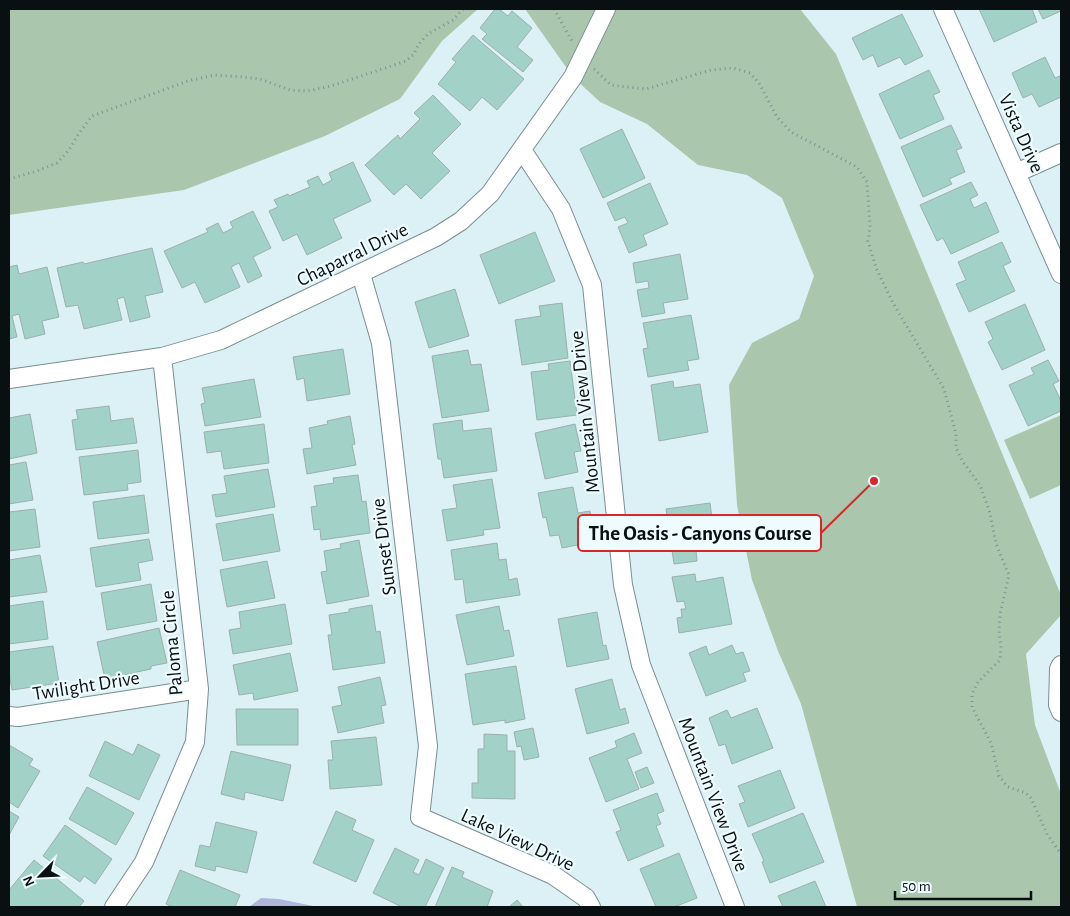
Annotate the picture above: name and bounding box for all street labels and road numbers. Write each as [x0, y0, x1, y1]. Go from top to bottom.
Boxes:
street label: Vista Drive [995, 91, 1047, 176]
street label: Chaparral Drive [294, 219, 411, 290]
street label: Mountain View Drive [567, 330, 603, 494]
street label: Sunset Drive [368, 497, 400, 597]
street label: Paloma Circle [157, 589, 187, 696]
street label: Twilight Drive [31, 668, 141, 704]
street label: Mountain View Drive [674, 715, 752, 874]
street label: Lake View Drive [458, 805, 577, 875]

